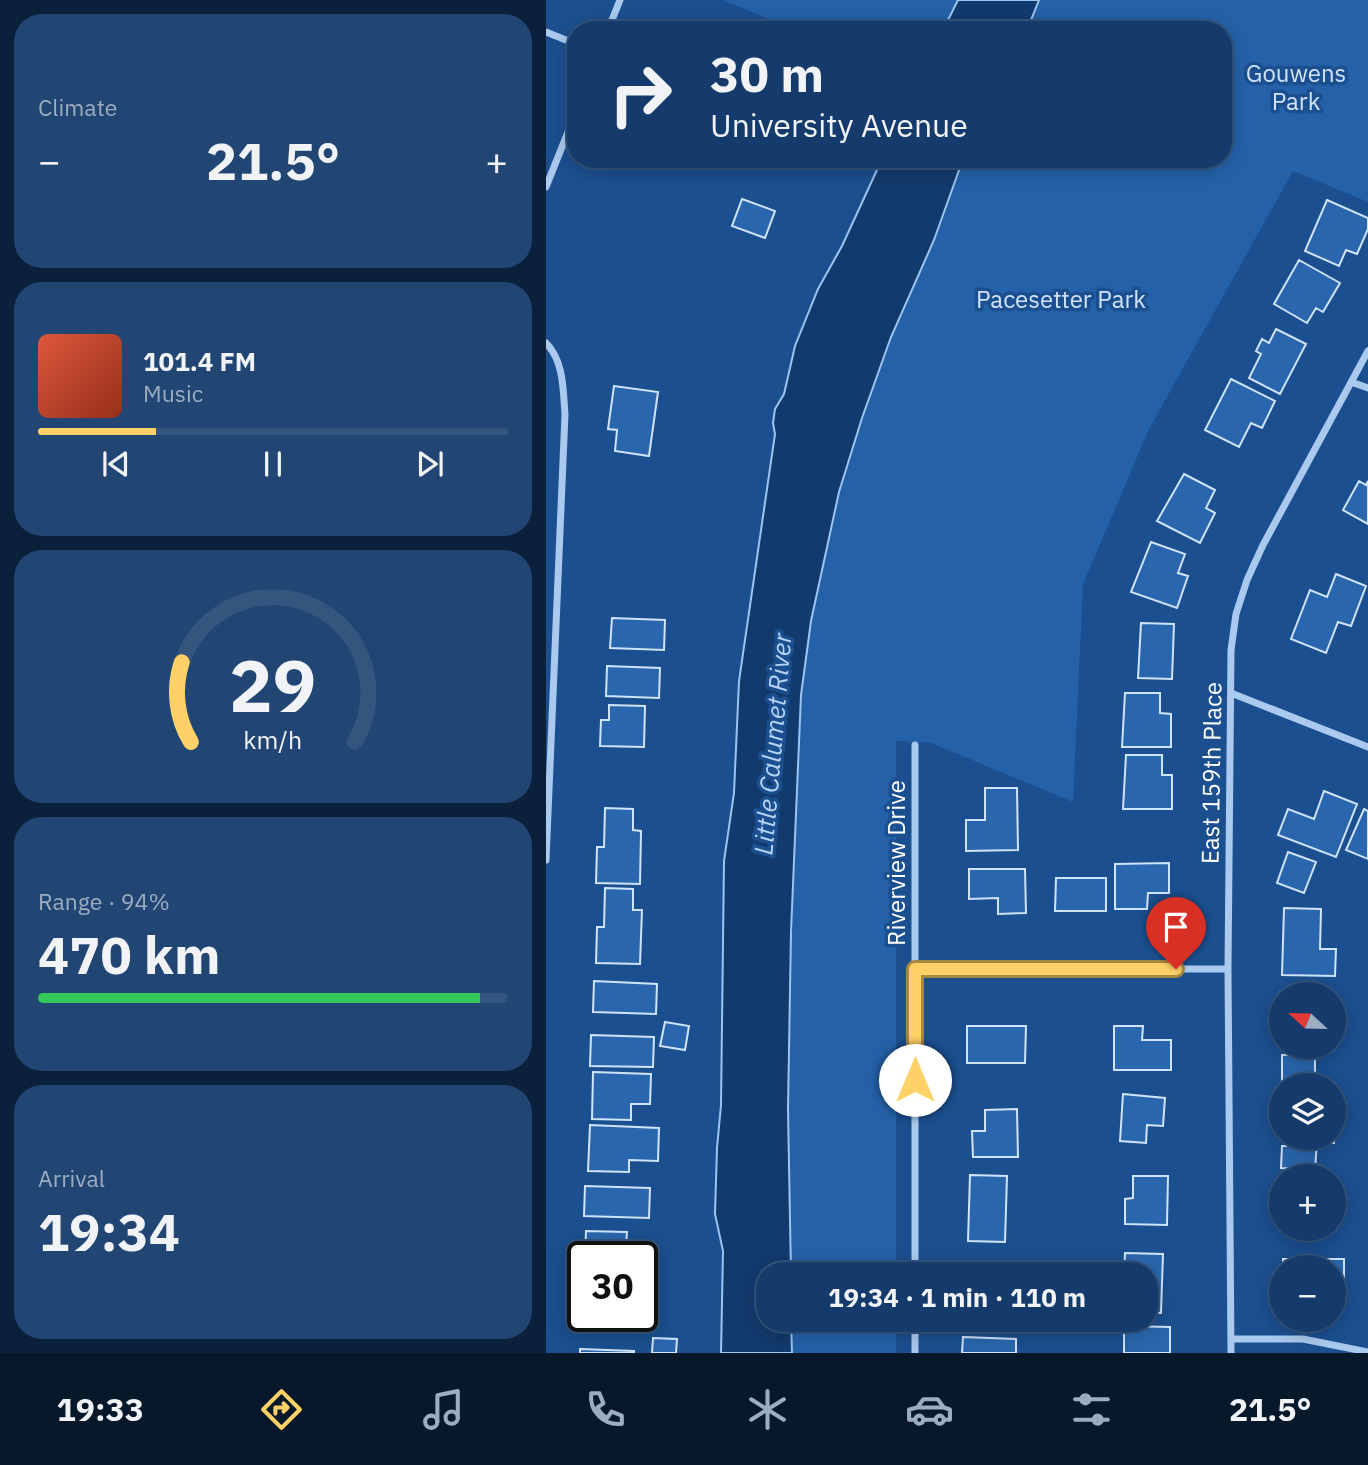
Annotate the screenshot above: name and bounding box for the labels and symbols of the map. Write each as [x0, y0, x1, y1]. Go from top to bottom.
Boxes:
park label: Gouwens Park [1246, 57, 1346, 117]
park label: Pacesetter Park [976, 283, 1146, 315]
water label: Little Calumet River [745, 630, 799, 856]
street label: East 159th Place [1193, 682, 1229, 864]
street label: Riverview Drive [880, 780, 912, 946]
pin [1146, 897, 1206, 969]
north arrow [1269, 982, 1346, 1059]
position arrow [878, 1043, 952, 1117]
speed limit sign: 30 [567, 1241, 658, 1332]

